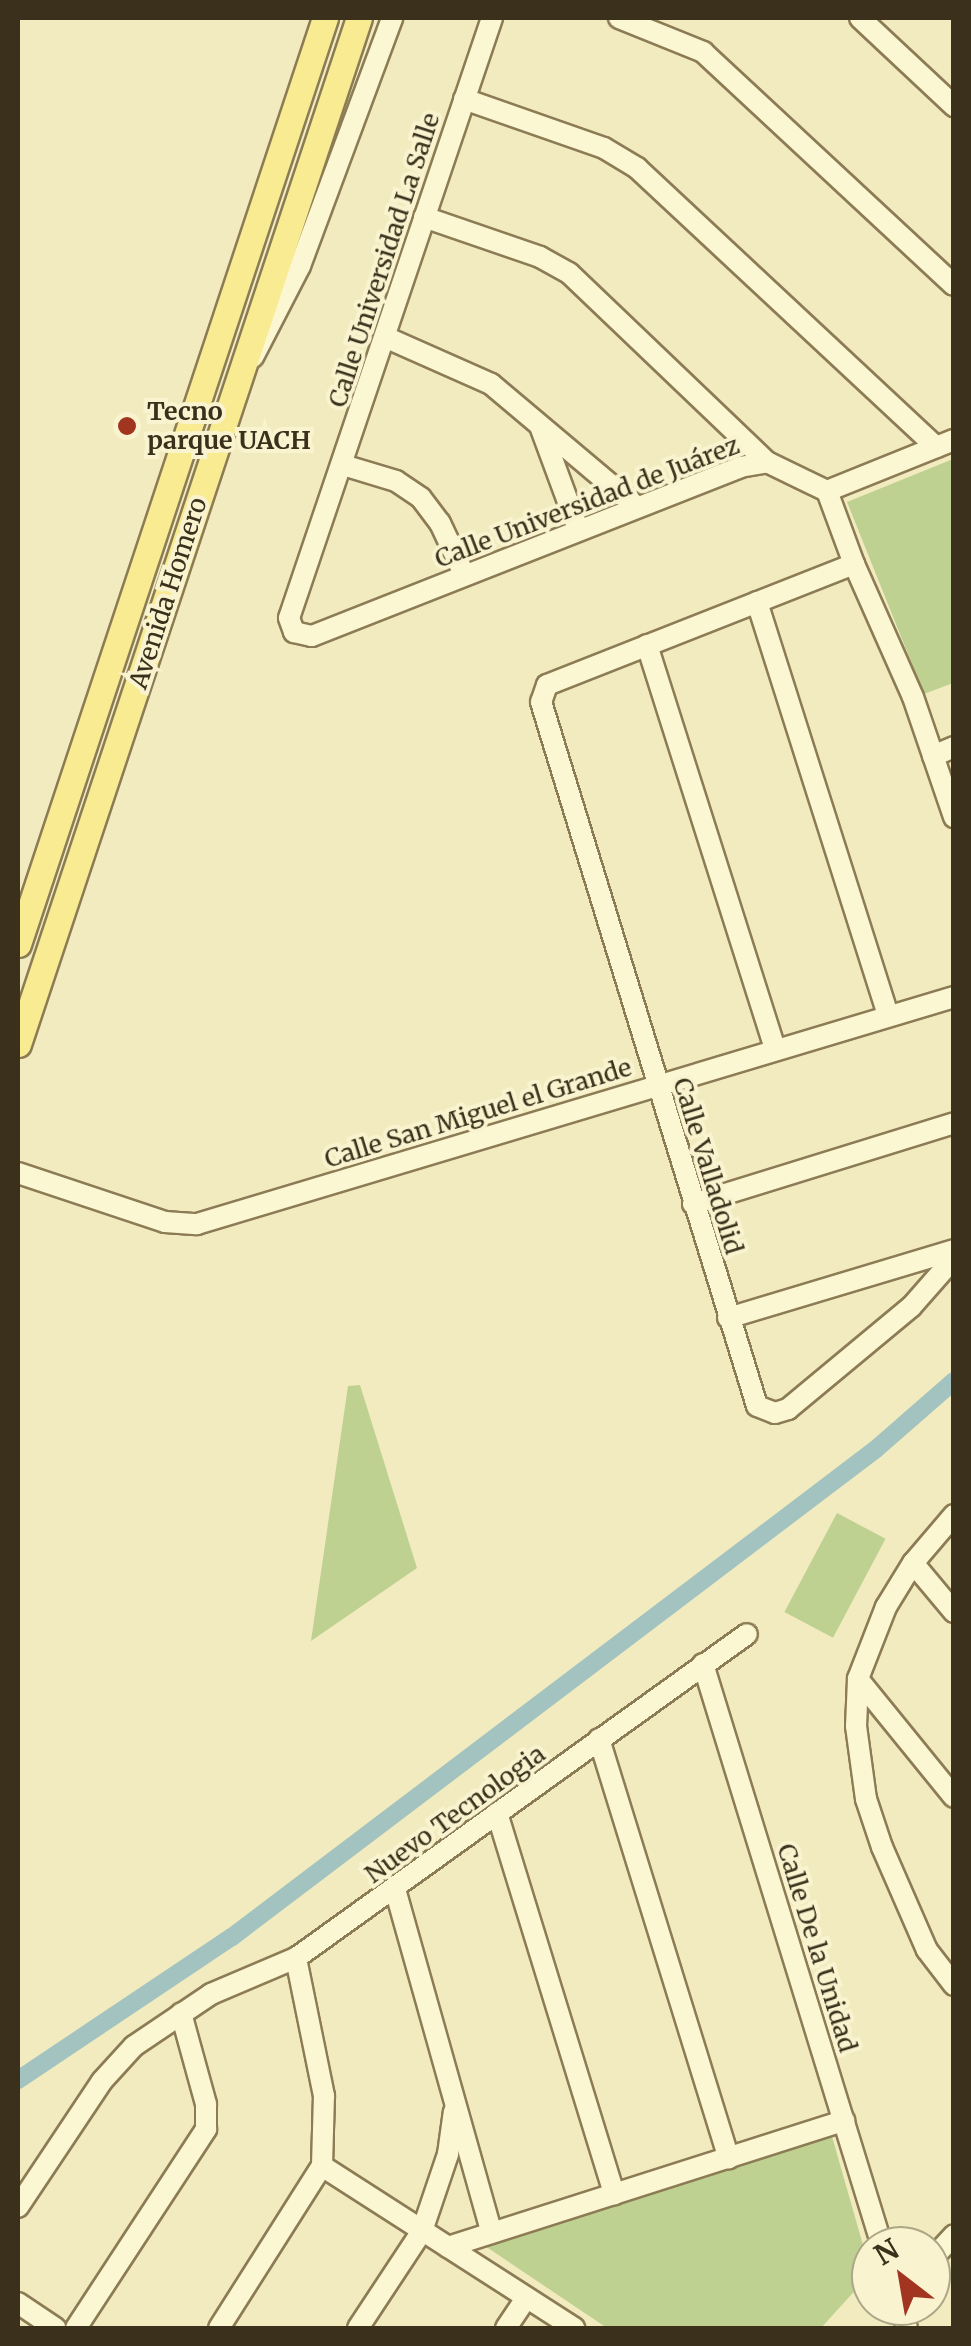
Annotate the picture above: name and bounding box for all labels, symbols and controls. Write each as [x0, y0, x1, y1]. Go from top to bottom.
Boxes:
street label: Calle Universidad La Salle [322, 109, 446, 411]
place label: Tecno parque UACH [147, 397, 311, 456]
marker: Tecno parque UACH [116, 415, 138, 437]
street label: Calle Universidad de Juárez [431, 430, 743, 574]
street label: Avenida Homero [123, 494, 213, 692]
street label: Calle San Miguel el Grande [321, 1052, 635, 1174]
street label: Calle Valladolid [667, 1074, 749, 1258]
street label: Nuevo Tecnologia [359, 1739, 551, 1889]
street label: Calle De la Unidad [771, 1840, 863, 2056]
north arrow [851, 2226, 951, 2326]
text: N [868, 2231, 905, 2273]

